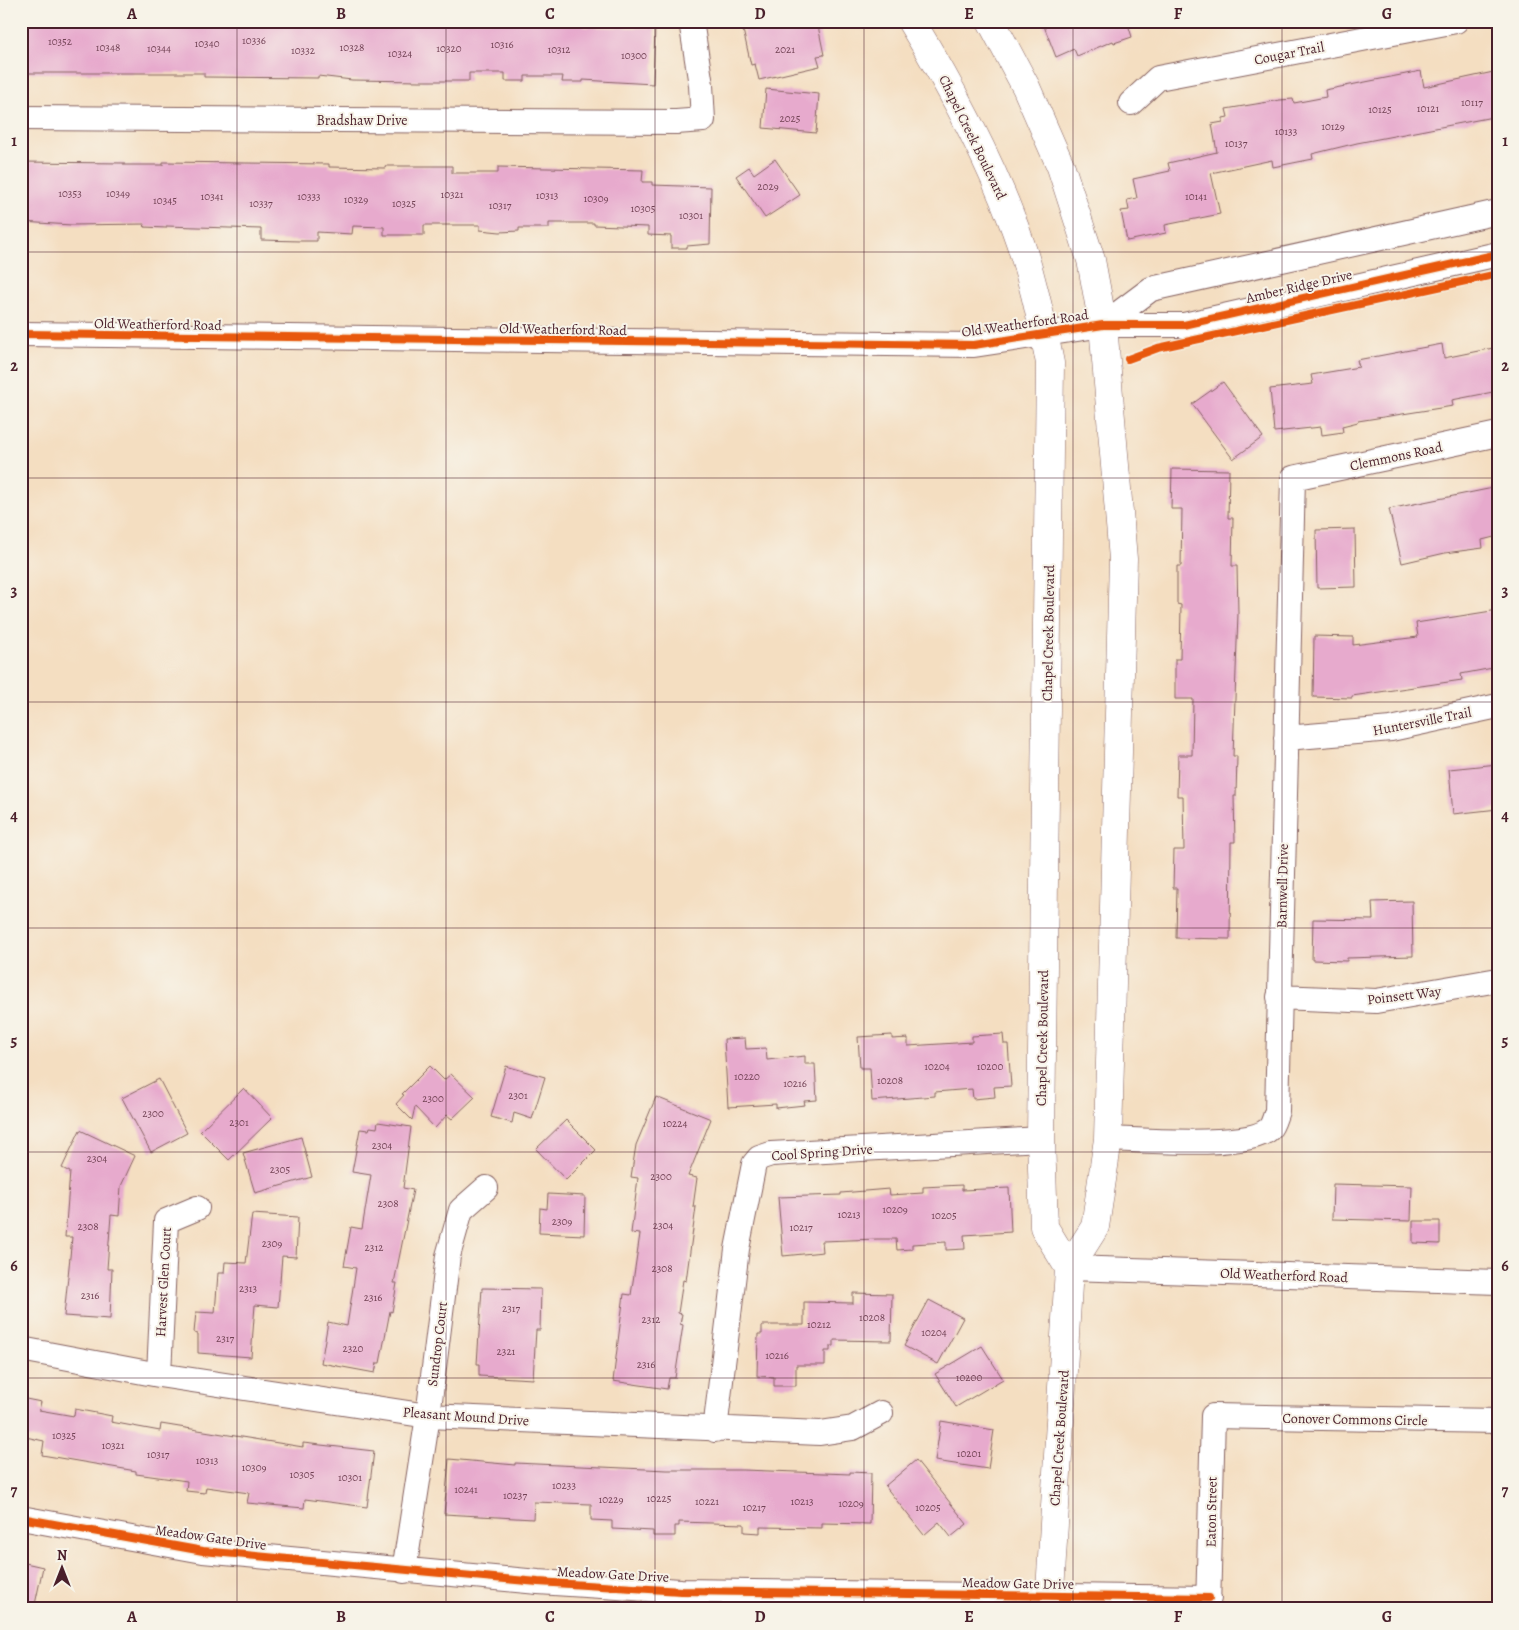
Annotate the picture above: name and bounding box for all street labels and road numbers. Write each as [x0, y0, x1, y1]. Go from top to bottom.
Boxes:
street label: Cougar Trail [1253, 37, 1326, 70]
street label: Chapel Creek Boulevard [934, 72, 1011, 203]
street label: Bradshaw Drive [317, 111, 407, 130]
street label: Amber Ridge Drive [1243, 265, 1354, 308]
street label: Old Weatherford Road [960, 305, 1090, 342]
street label: Old Weatherford Road [94, 314, 223, 335]
street label: Old Weatherford Road [499, 319, 628, 340]
street label: Clemmons Road [1348, 437, 1444, 476]
street label: Chapel Creek Boulevard [1038, 564, 1059, 701]
street label: Huntersville Trail [1371, 703, 1474, 740]
street label: Barnwell Drive [1272, 844, 1293, 928]
street label: Chapel Creek Boulevard [1032, 969, 1053, 1106]
street label: Poinsett Way [1366, 981, 1443, 1009]
street label: Cool Spring Drive [771, 1139, 873, 1166]
street label: Harvest Glen Court [151, 1226, 176, 1337]
street label: Old Weatherford Road [1220, 1264, 1349, 1287]
street label: Sundrop Court [423, 1300, 452, 1388]
street label: Chapel Creek Boulevard [1045, 1369, 1074, 1507]
street label: Pleasant Mound Drive [402, 1403, 530, 1430]
street label: Conover Commons Circle [1282, 1409, 1428, 1430]
street label: Eaton Street [1201, 1476, 1222, 1548]
street label: Meadow Gate Drive [154, 1520, 268, 1555]
street label: Meadow Gate Drive [556, 1562, 669, 1587]
street label: Meadow Gate Drive [962, 1573, 1074, 1594]

